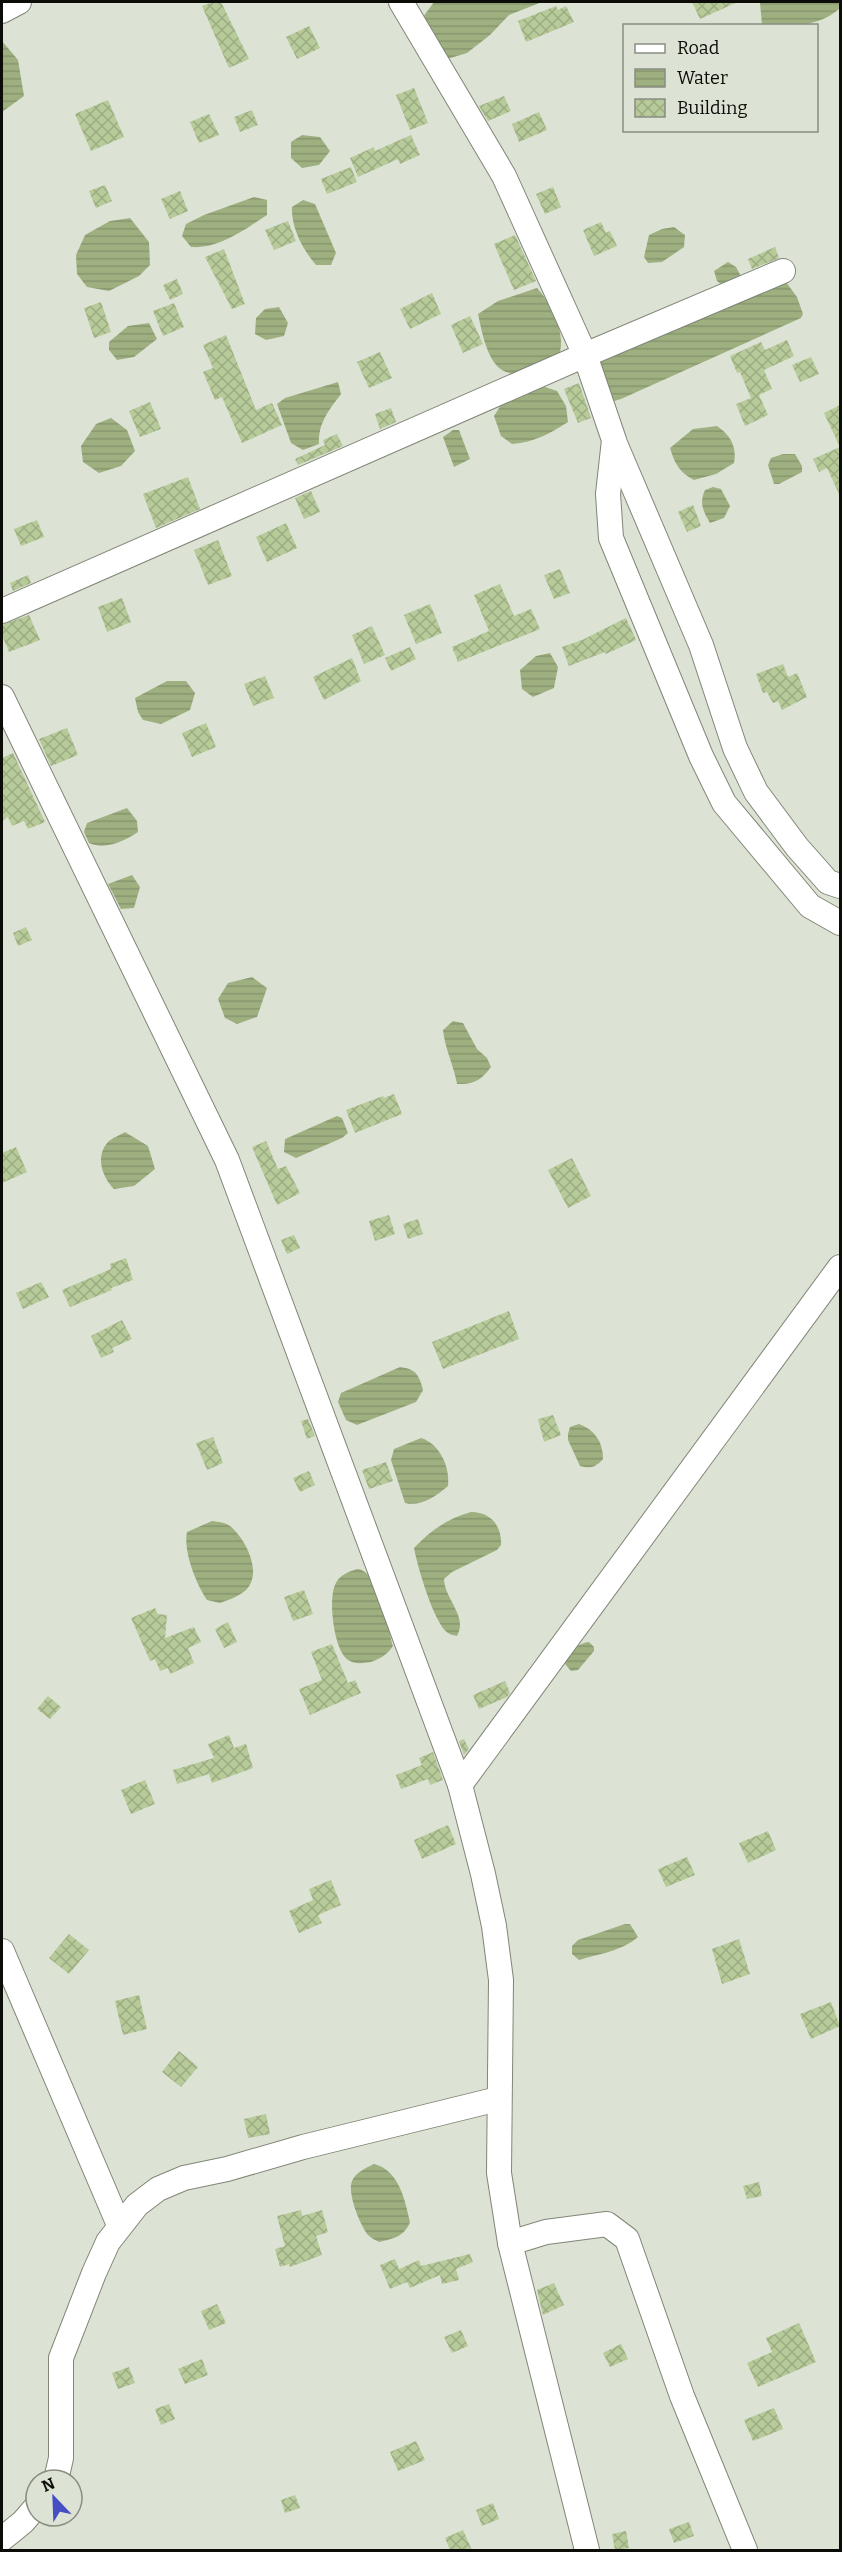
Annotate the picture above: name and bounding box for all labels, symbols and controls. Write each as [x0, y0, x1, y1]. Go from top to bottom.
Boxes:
legend [623, 24, 818, 132]
text: Road [677, 37, 720, 59]
text: Water [677, 67, 728, 89]
text: Building [677, 97, 748, 119]
north arrow [24, 2468, 84, 2528]
text: N [39, 2473, 58, 2496]

